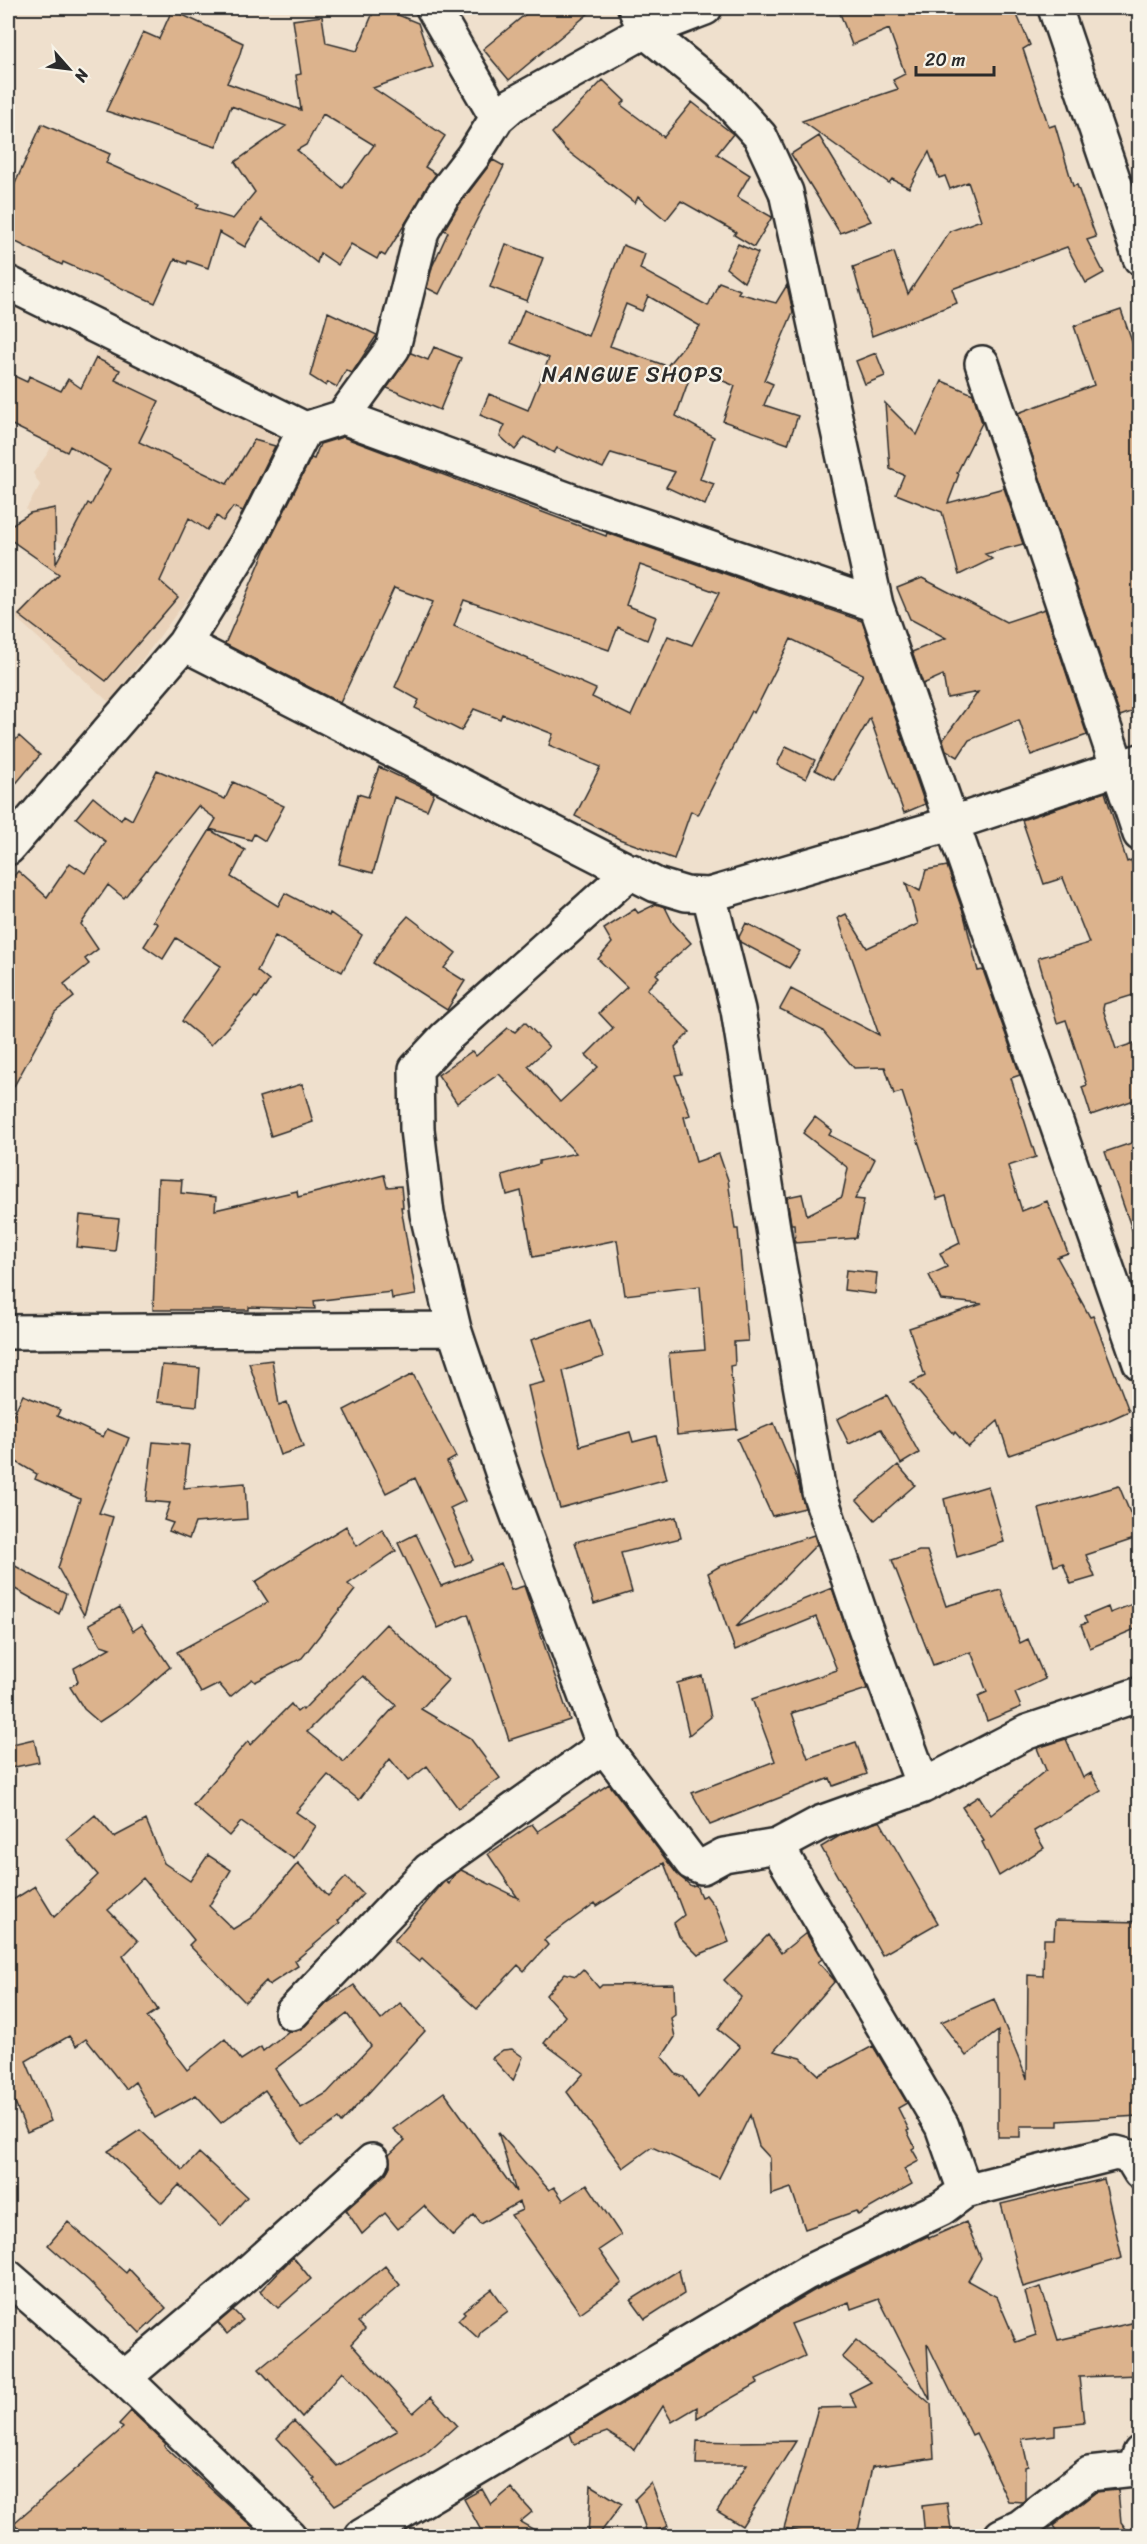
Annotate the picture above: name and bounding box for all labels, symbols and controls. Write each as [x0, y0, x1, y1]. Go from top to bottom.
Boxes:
north arrow [39, 39, 99, 99]
scale bar [916, 39, 994, 77]
text: 20 m [925, 44, 965, 76]
text: N [66, 63, 98, 88]
district label: NANGWE SHOPS [542, 355, 724, 394]

